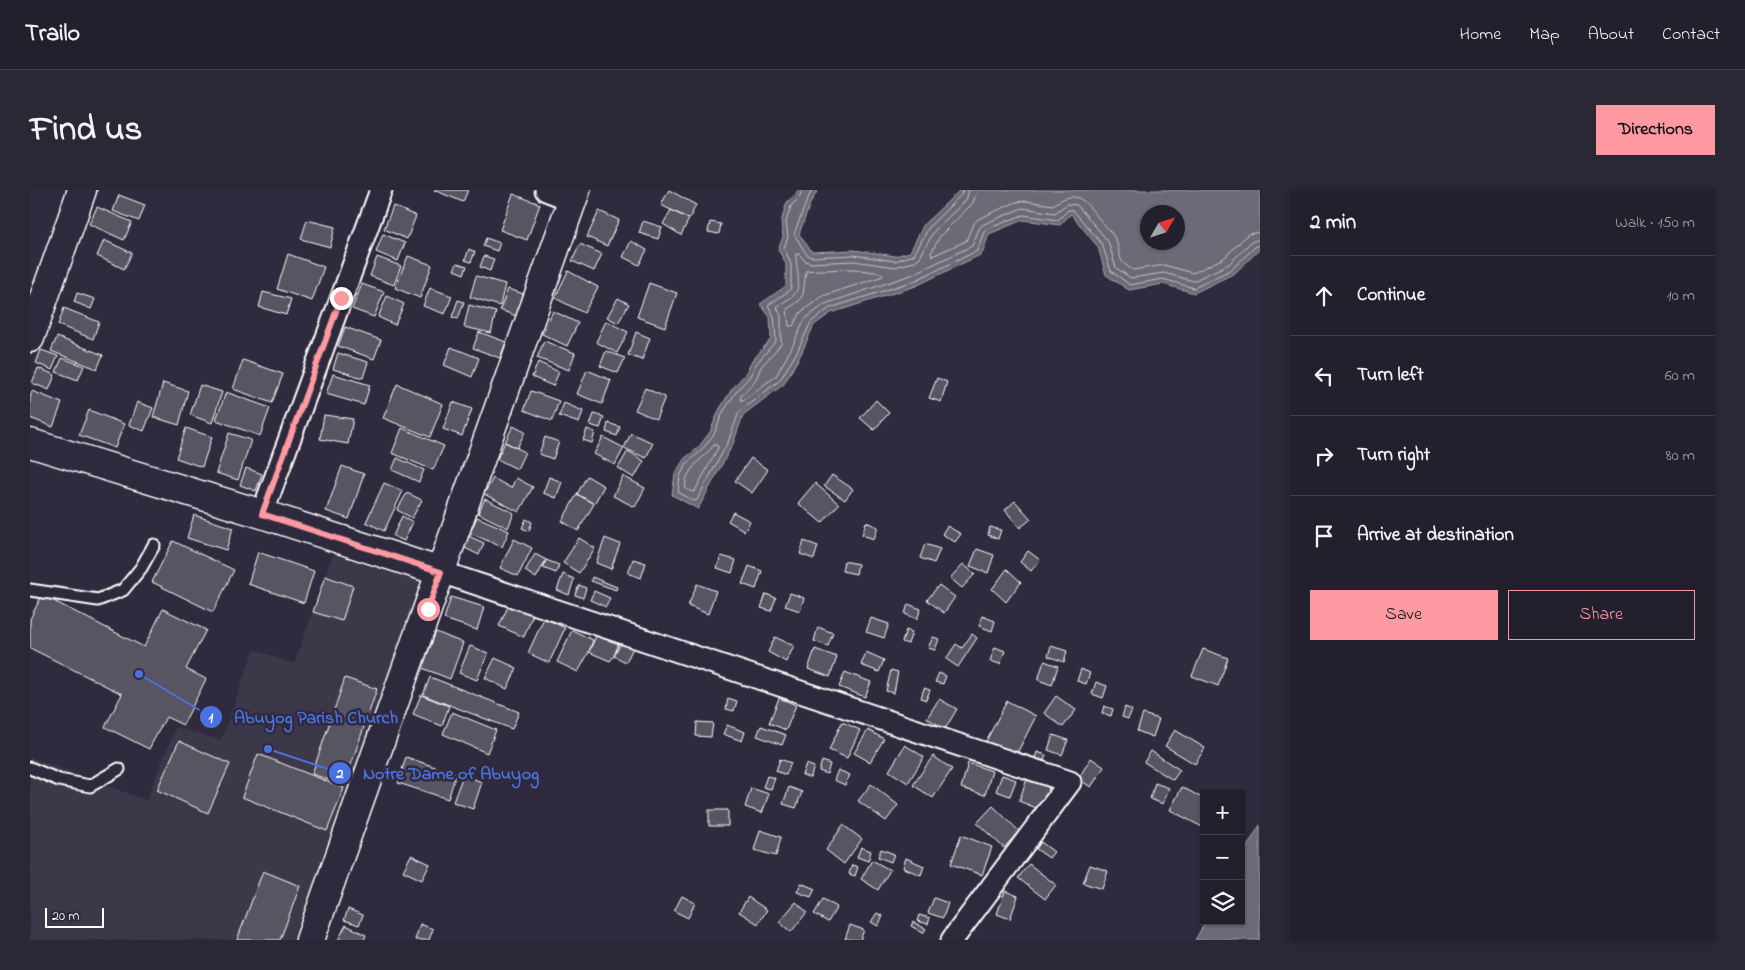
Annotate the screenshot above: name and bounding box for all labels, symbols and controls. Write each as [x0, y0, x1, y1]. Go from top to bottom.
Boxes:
text: Trailo [25, 17, 80, 52]
text: Home [1460, 22, 1501, 48]
text: Map [1529, 22, 1560, 48]
text: About [1588, 22, 1634, 48]
text: Contact [1662, 22, 1720, 48]
text: Find us [30, 105, 142, 156]
button: Directions [1596, 105, 1715, 155]
north arrow [1140, 205, 1185, 250]
text: 2 min [1310, 208, 1356, 238]
text: Walk · 150 m [1615, 211, 1695, 235]
icon: ahead [1310, 282, 1338, 310]
text: Continue [1357, 282, 1425, 309]
text: 10 m [1667, 284, 1695, 308]
route end [330, 287, 353, 310]
icon: left [1310, 362, 1338, 390]
text: Turn left [1357, 362, 1424, 389]
text: 60 m [1665, 364, 1695, 388]
icon: right [1310, 442, 1338, 470]
text: Turn right [1357, 442, 1430, 469]
text: 80 m [1666, 444, 1695, 468]
icon: arrive [1310, 522, 1338, 550]
text: Arrive at destination [1357, 522, 1514, 549]
button: Save [1310, 590, 1498, 640]
button: Share [1508, 590, 1695, 640]
route start [417, 598, 440, 621]
callout: Abuyog Parish Church [199, 701, 408, 734]
text: Abuyog Parish Church [234, 706, 399, 733]
text: 1 [209, 707, 214, 729]
callout: Notre Dame of Abuyog [328, 757, 549, 790]
text: Notre Dame of Abuyog [363, 762, 539, 789]
text: 2 [335, 763, 344, 785]
map controls [1200, 790, 1245, 925]
button: + [1200, 790, 1245, 835]
button: − [1200, 835, 1245, 880]
button: layers [1200, 880, 1245, 925]
scale bar [45, 905, 104, 928]
text: 20 m [52, 906, 79, 927]

